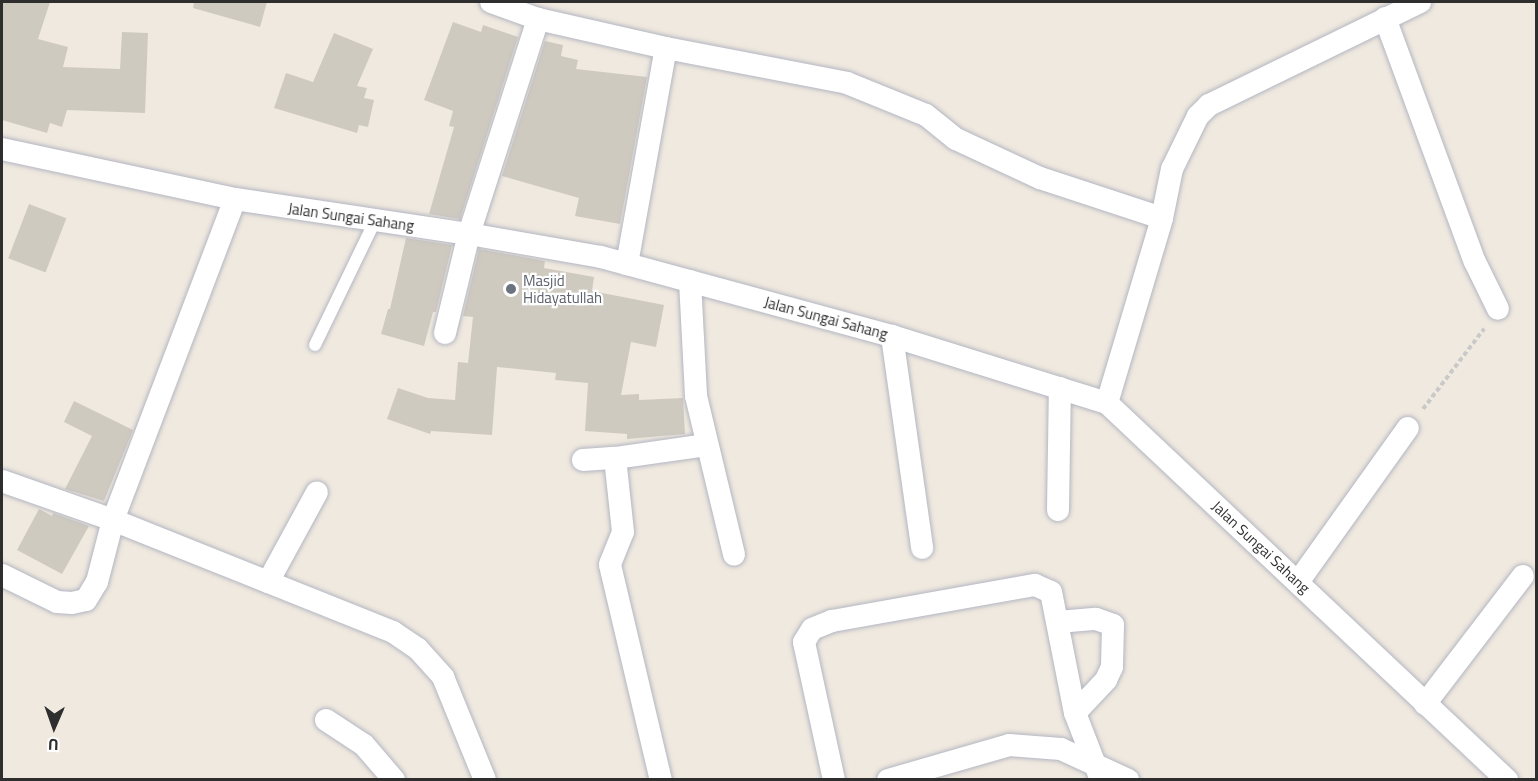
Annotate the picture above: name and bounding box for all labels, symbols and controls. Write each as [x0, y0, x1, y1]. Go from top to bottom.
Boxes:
street label: Jalan Sungai Sahang [287, 199, 415, 235]
place label: Masjid Hidayatullah [523, 271, 602, 306]
marker: Masjid Hidayatullah [504, 282, 518, 296]
street label: Jalan Sungai Sahang [762, 293, 890, 343]
street label: Jalan Sungai Sahang [1208, 497, 1314, 597]
north arrow [24, 697, 84, 757]
text: U [48, 733, 59, 757]

